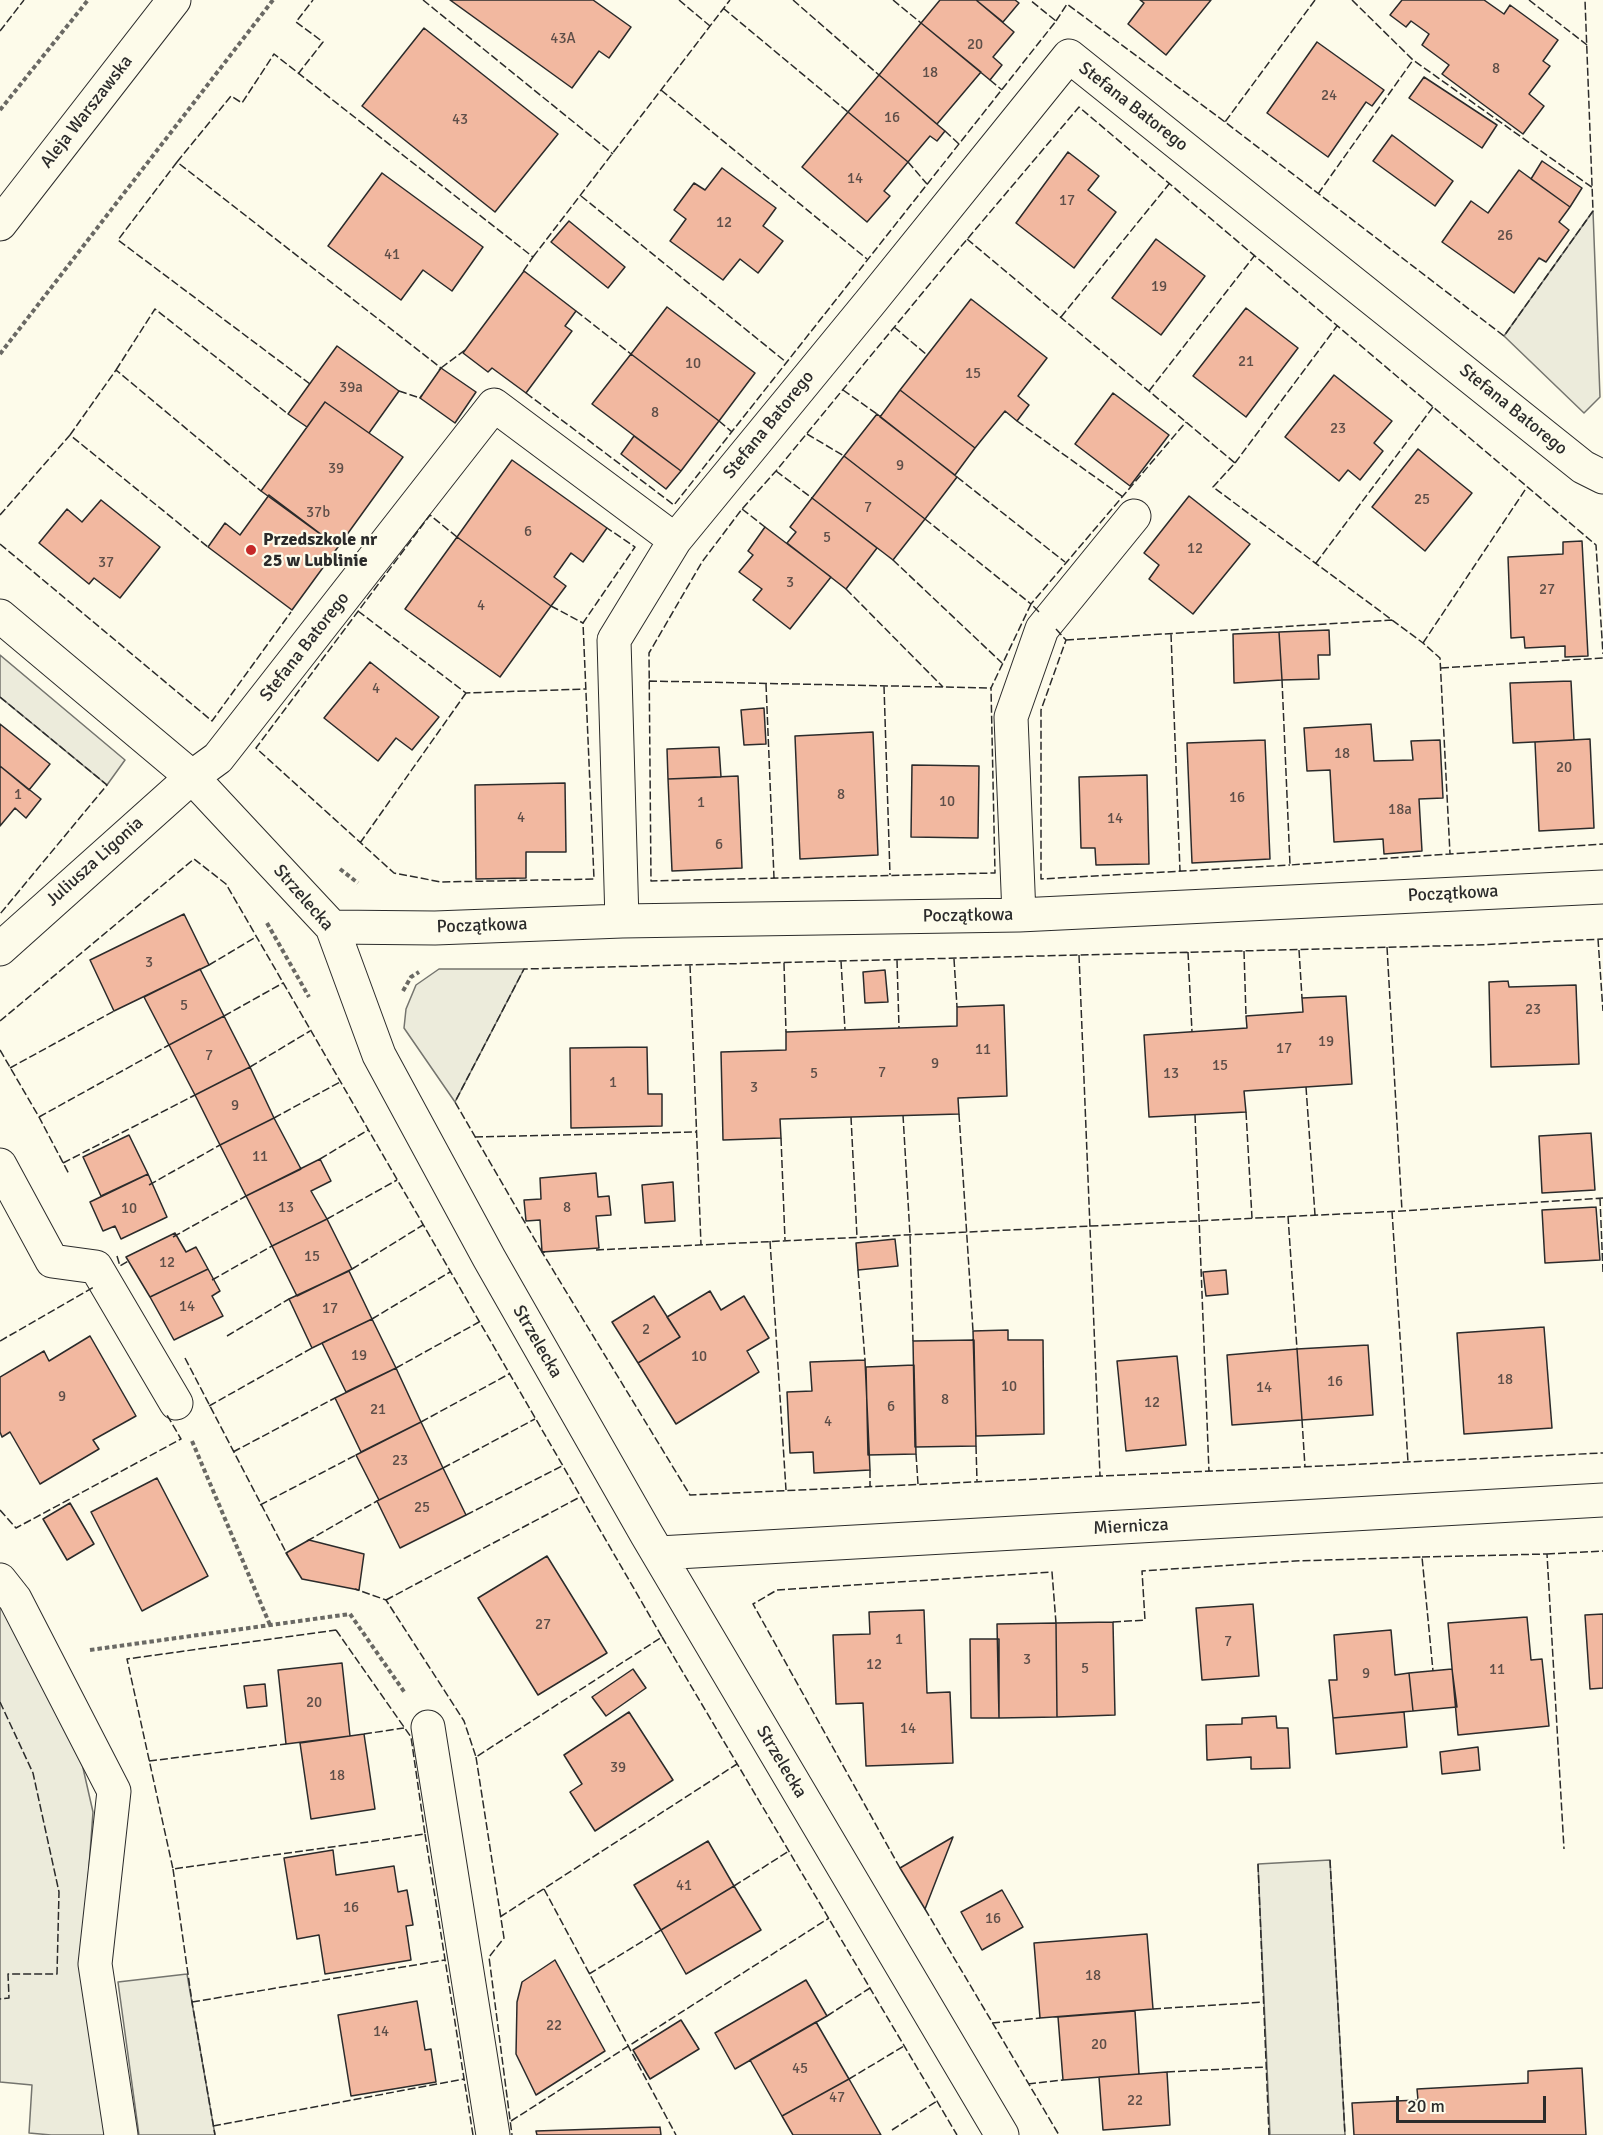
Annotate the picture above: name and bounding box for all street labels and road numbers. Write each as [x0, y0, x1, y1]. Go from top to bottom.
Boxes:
street label: Aleja Warszawska [36, 51, 138, 173]
street label: Stefana Batorego [1074, 58, 1192, 156]
street label: Stefana Batorego [1455, 360, 1571, 460]
street label: Stefana Batorego [719, 367, 819, 483]
street label: Stefana Batorego [256, 588, 354, 706]
street label: Juliusza Ligonia [42, 813, 148, 911]
street label: Strzelecka [268, 861, 338, 935]
street label: Początkowa [1407, 881, 1499, 907]
street label: Początkowa [922, 904, 1014, 928]
street label: Początkowa [436, 914, 528, 938]
street label: Strzelecka [507, 1302, 567, 1382]
street label: Miernicza [1093, 1514, 1169, 1540]
street label: Strzelecka [751, 1722, 811, 1802]

